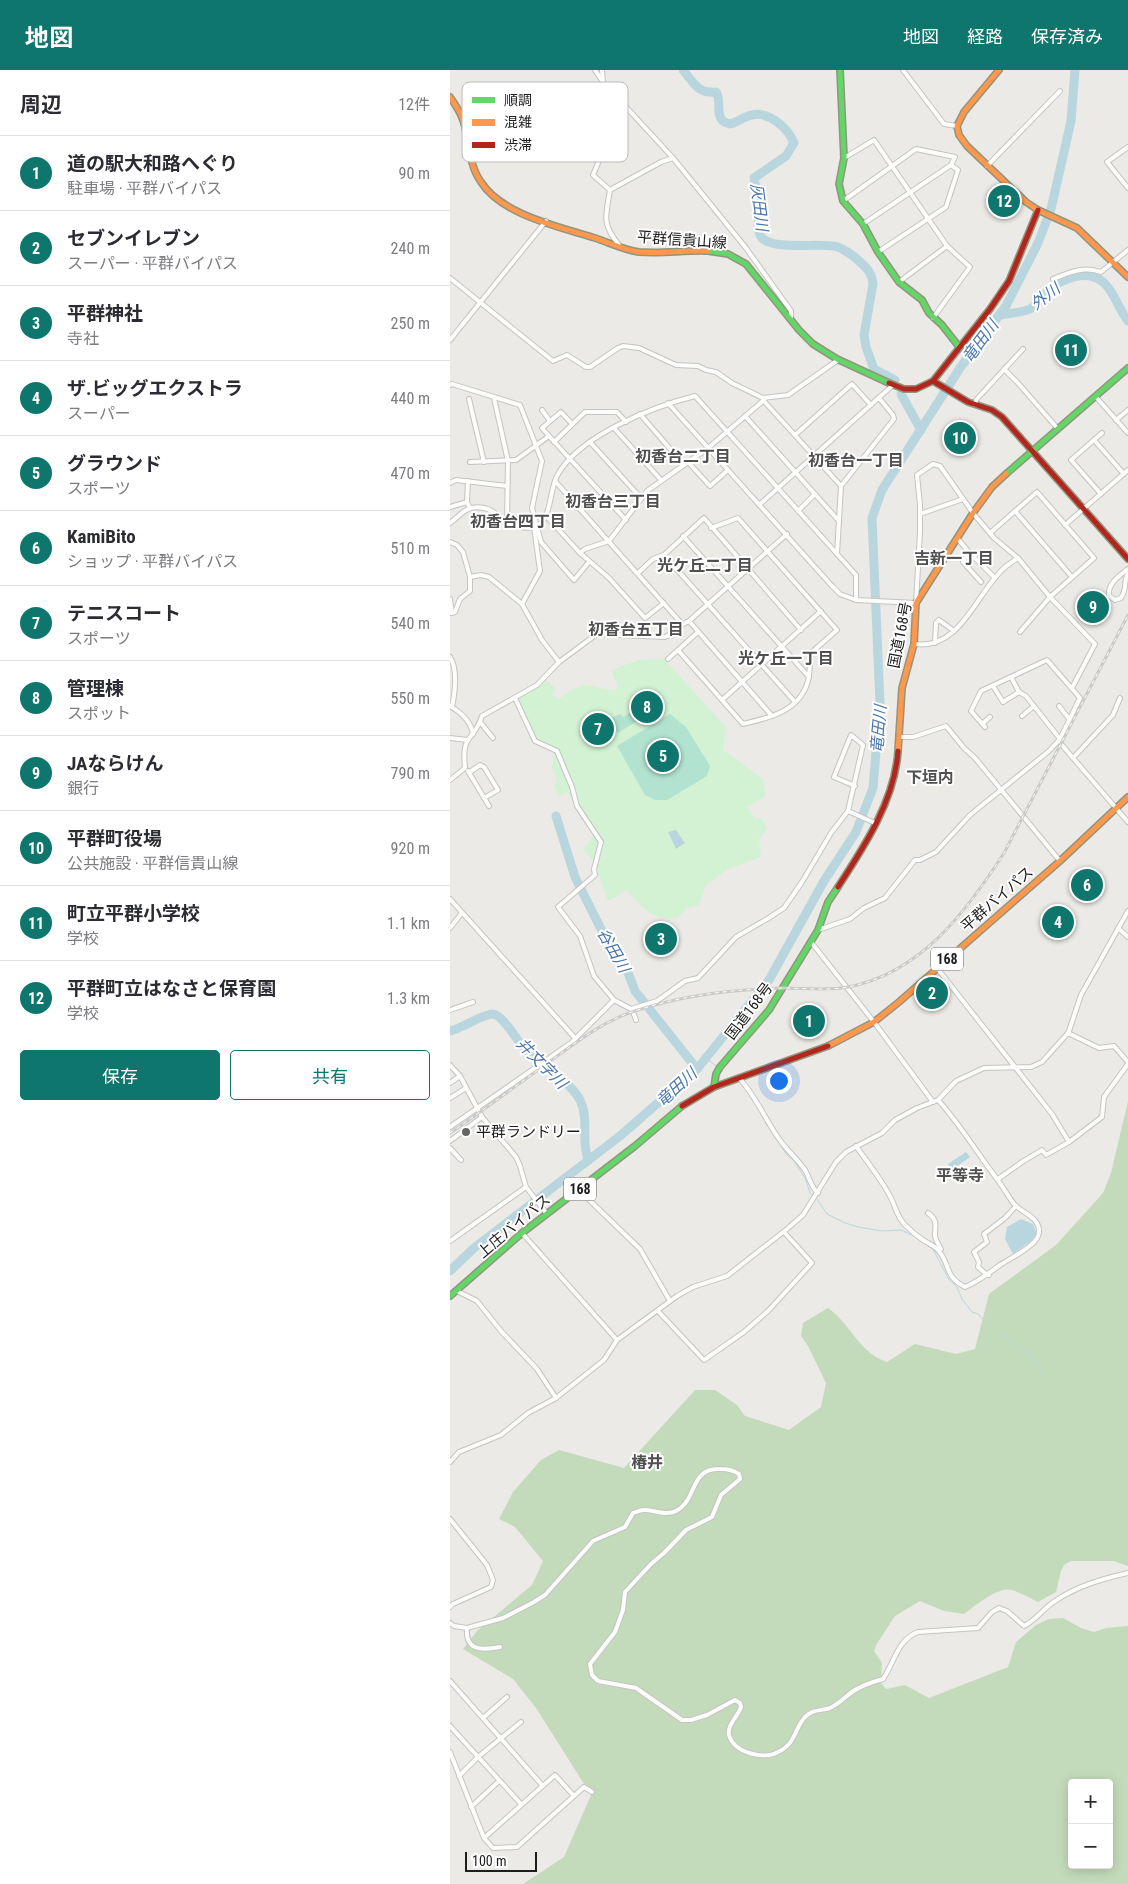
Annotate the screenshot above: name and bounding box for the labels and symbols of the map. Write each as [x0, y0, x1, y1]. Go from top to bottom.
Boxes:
legend [462, 82, 628, 162]
text: 順調 [504, 92, 532, 108]
text: 混雑 [504, 114, 532, 130]
text: 渋滞 [504, 137, 532, 153]
water label: 灰田川 [747, 182, 772, 234]
pin: 12 [988, 182, 1020, 220]
street label: 平群信貴山線 [636, 228, 728, 252]
water label: 外川 [1027, 278, 1065, 314]
water label: 竜田川 [958, 315, 1004, 366]
pin: 11 [1055, 331, 1087, 369]
pin: 10 [944, 419, 976, 457]
district label: 初香台二丁目 [635, 447, 731, 466]
district label: 初香台一丁目 [808, 451, 904, 470]
district label: 初香台三丁目 [565, 492, 661, 511]
district label: 初香台四丁目 [470, 512, 566, 531]
district label: 吉新一丁目 [914, 549, 994, 568]
district label: 光ケ丘二丁目 [657, 556, 753, 575]
pin: 9 [1077, 588, 1109, 626]
street label: 国道168号 [885, 600, 915, 670]
district label: 初香台五丁目 [588, 620, 684, 639]
district label: 光ケ丘一丁目 [738, 649, 834, 668]
pin: 8 [631, 688, 663, 726]
water label: 竜田川 [867, 702, 890, 754]
pin: 7 [582, 710, 614, 748]
pin: 5 [647, 737, 679, 775]
district label: 下垣内 [906, 768, 954, 787]
street label: 平群バイパス [957, 863, 1037, 935]
pin: 6 [1071, 866, 1103, 904]
pin: 4 [1042, 903, 1074, 941]
pin: 3 [645, 920, 677, 958]
water label: 谷田川 [593, 925, 635, 978]
road number: 168 [931, 948, 963, 971]
pin: 2 [916, 974, 948, 1012]
street label: 国道168号 [722, 979, 776, 1043]
pin: 1 [793, 1002, 825, 1040]
water label: 井文字川 [512, 1034, 572, 1094]
water label: 竜田川 [652, 1063, 702, 1110]
your location [766, 1068, 792, 1094]
place label: 平群ランドリー [476, 1123, 581, 1141]
marker: 平群ランドリー [460, 1126, 472, 1138]
district label: 平等寺 [936, 1166, 984, 1185]
road number: 168 [564, 1178, 596, 1200]
street label: 上庄バイパス [474, 1190, 554, 1262]
district label: 椿井 [631, 1453, 663, 1472]
scale bar [465, 1849, 538, 1872]

